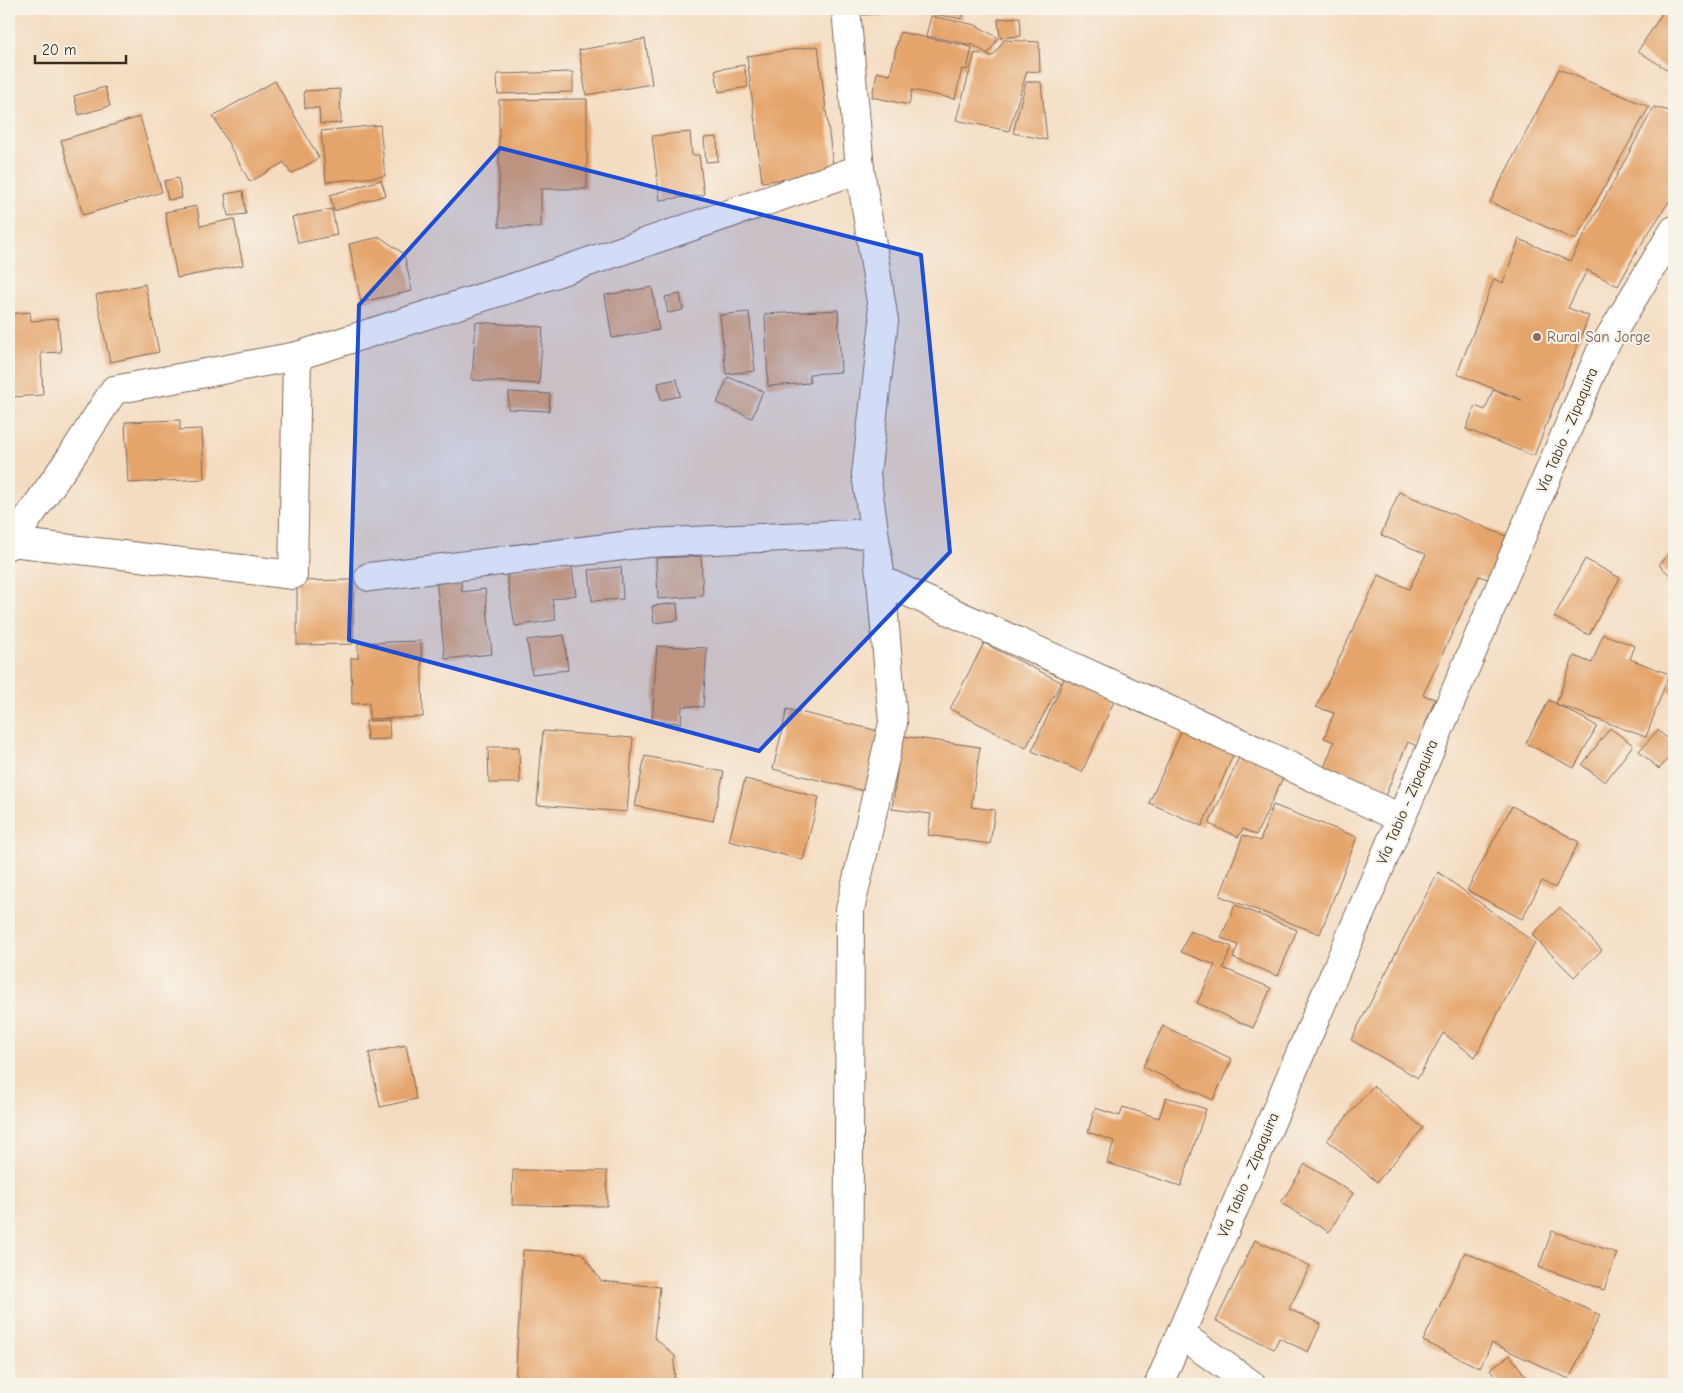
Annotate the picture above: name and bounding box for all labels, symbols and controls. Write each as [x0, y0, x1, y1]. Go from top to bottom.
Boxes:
scale bar [35, 32, 126, 64]
text: 20 m [42, 41, 76, 59]
place label: Rural San Jorge [1547, 328, 1651, 346]
marker: Rural San Jorge [1531, 331, 1543, 343]
street label: Vía Tabio - Zipaquira [1533, 365, 1601, 495]
street label: Vía Tabio - Zipaquira [1373, 737, 1441, 867]
street label: Vía Tabio - Zipaquira [1214, 1110, 1282, 1240]

